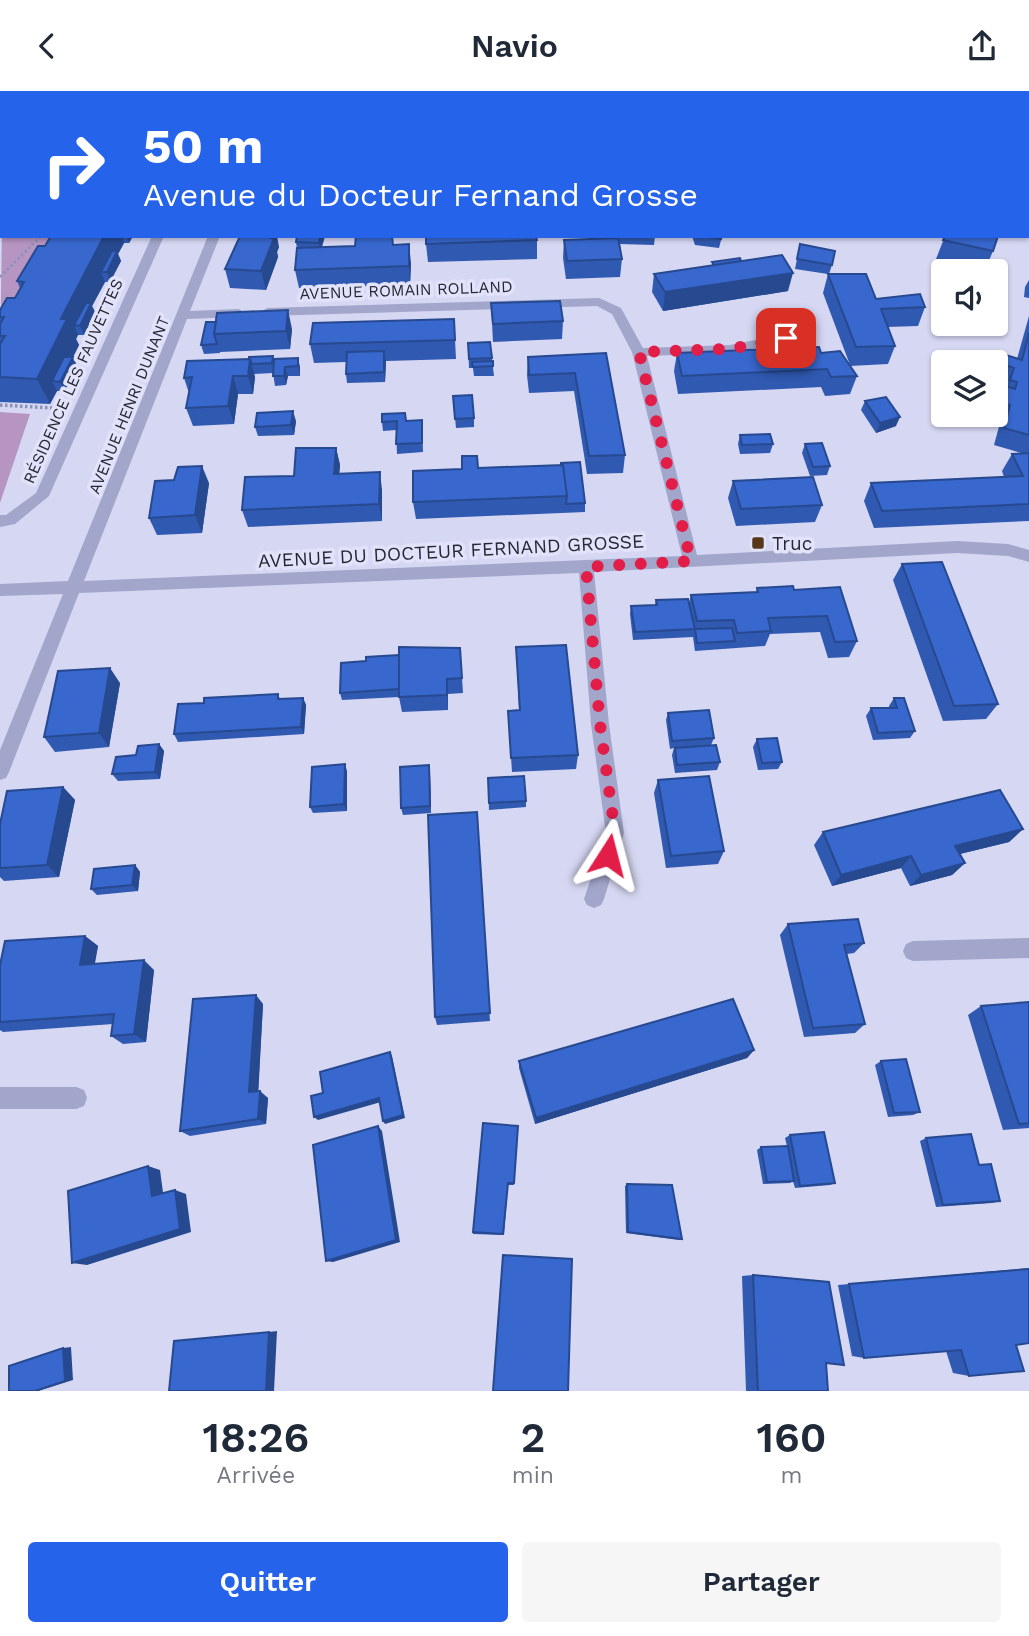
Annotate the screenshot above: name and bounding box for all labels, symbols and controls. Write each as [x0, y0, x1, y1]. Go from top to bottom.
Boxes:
icon: back [28, 27, 66, 65]
text: Navio [471, 27, 558, 65]
icon: share [963, 27, 1001, 65]
text: 50 m [143, 117, 263, 175]
icon: right [28, 119, 119, 210]
text: Avenue du Docteur Fernand Grosse [143, 176, 698, 214]
map controls [931, 259, 1008, 427]
button: sound [931, 259, 1008, 336]
street label: RÉSIDENCE LES FAUVETTES [19, 276, 127, 486]
street label: AVENUE ROMAIN ROLLAND [299, 277, 513, 303]
pin [756, 308, 816, 368]
street label: AVENUE HENRI DUNANT [85, 313, 174, 497]
icon: arrive [767, 319, 805, 357]
button: layers [931, 350, 1008, 427]
street label: AVENUE DU DOCTEUR FERNAND GROSSE [257, 529, 645, 573]
place label: Truc [772, 532, 812, 555]
marker: Truc [750, 535, 766, 551]
position arrow [571, 818, 645, 892]
text: 18:26 [202, 1413, 309, 1462]
text: 2 [521, 1413, 545, 1462]
text: 160 [757, 1413, 826, 1462]
text: Arrivée [217, 1462, 295, 1489]
text: min [512, 1462, 554, 1489]
text: m [781, 1462, 802, 1489]
button: Quitter [28, 1542, 508, 1622]
button: Partager [522, 1542, 1001, 1622]

